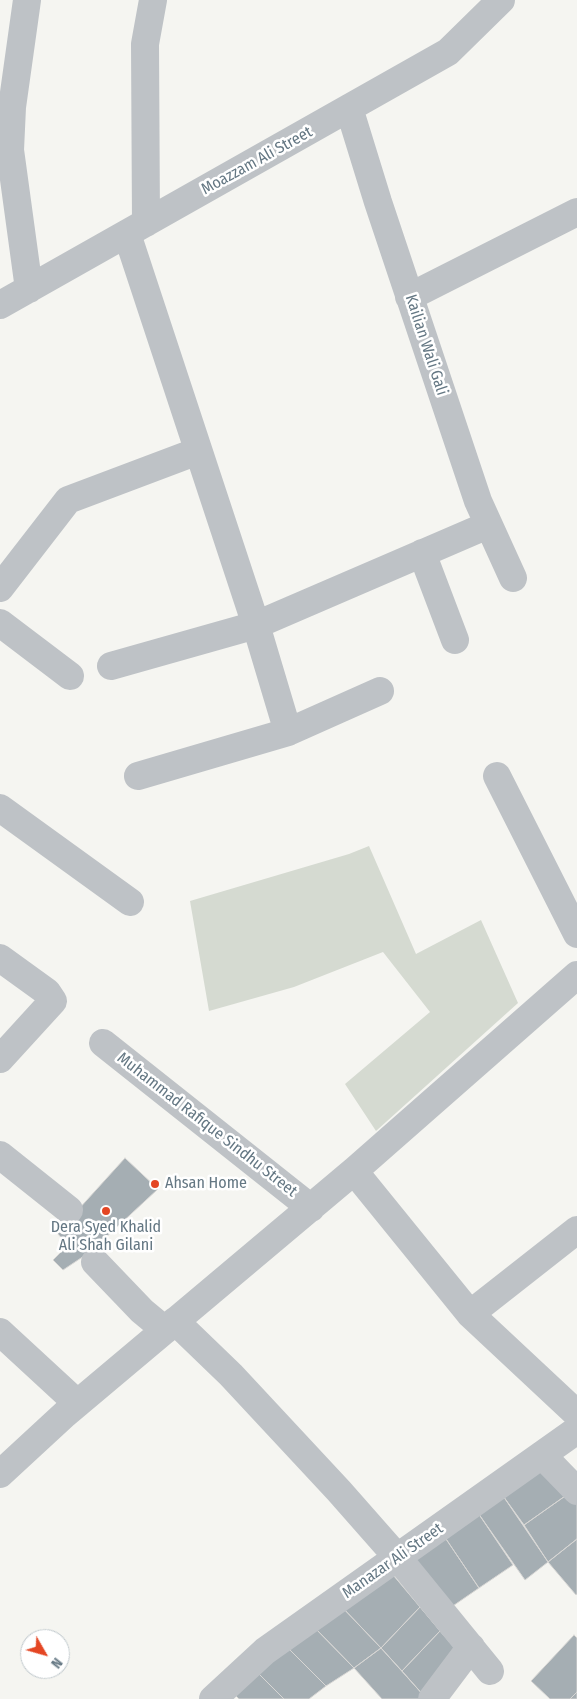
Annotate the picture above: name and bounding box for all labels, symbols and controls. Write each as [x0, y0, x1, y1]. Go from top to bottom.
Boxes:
street label: Moazzam Ali Street [198, 123, 316, 199]
street label: Kailian Wali Gali [401, 292, 451, 398]
street label: Muhammad Rafique Sindhu Street [113, 1049, 301, 1201]
place label: Ahsan Home [165, 1174, 247, 1194]
marker: Ahsan Home [149, 1178, 161, 1190]
marker: Dera Syed Khalid Ali Shah Gilani [100, 1205, 112, 1217]
place label: Dera Syed Khalid Ali Shah Gilani [51, 1218, 161, 1256]
street label: Manazar Ali Street [339, 1519, 447, 1603]
north arrow [20, 1629, 70, 1679]
text: N [47, 1654, 66, 1671]

